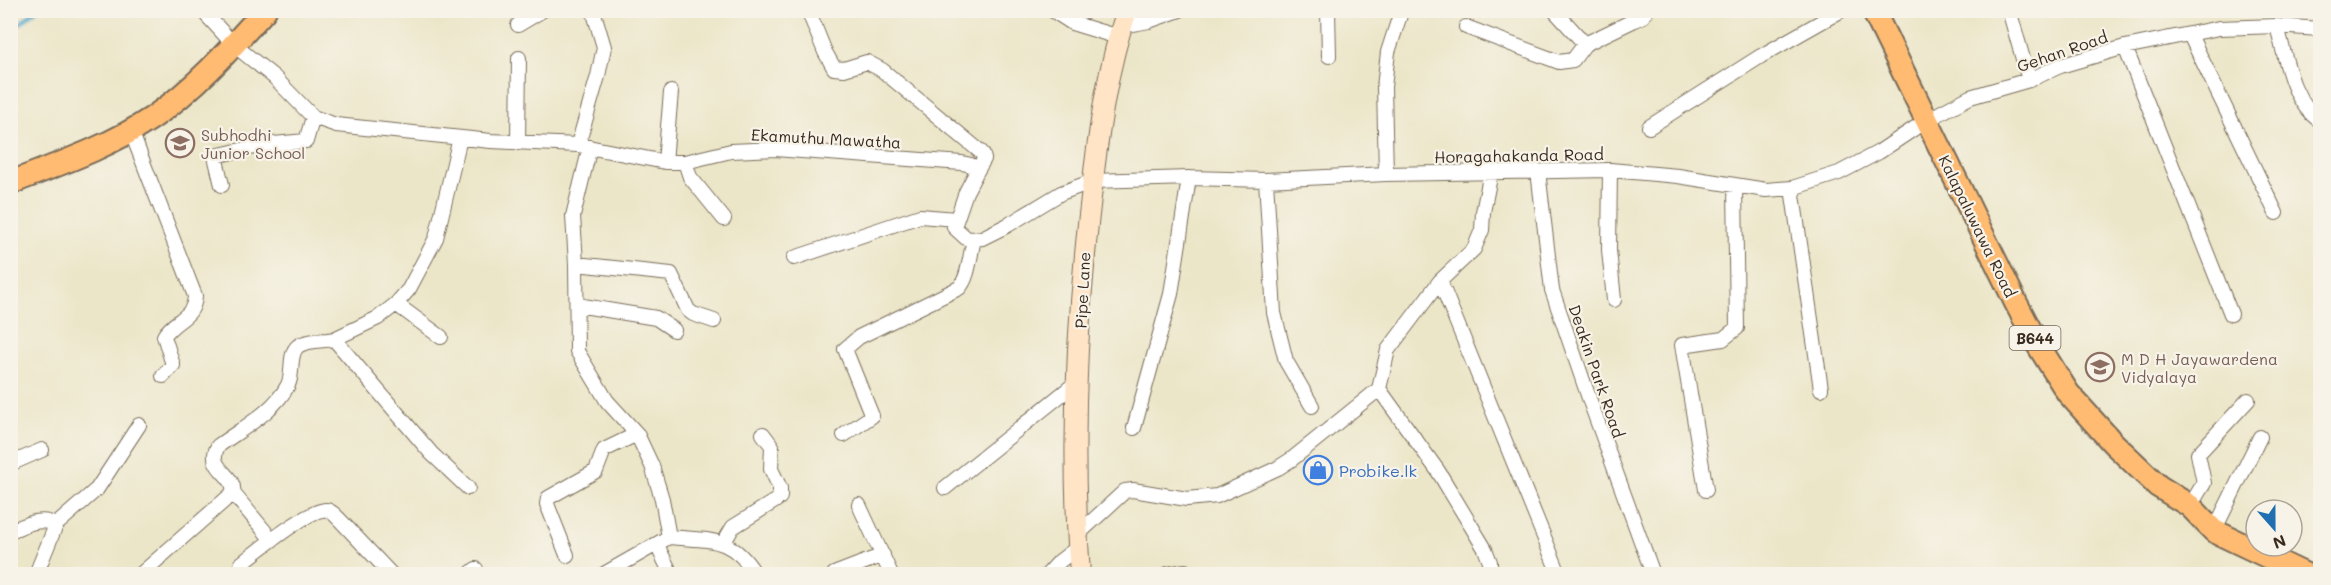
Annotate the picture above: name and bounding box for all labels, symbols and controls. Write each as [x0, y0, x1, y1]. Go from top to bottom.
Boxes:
street label: Gehan Road [2014, 26, 2110, 76]
place label: Subhodhi Junior School [201, 124, 305, 163]
street label: Ekamuthu Mawatha [750, 124, 902, 152]
school or university icon: Subhodhi Junior School [164, 127, 196, 159]
street label: Horagahakanda Road [1434, 143, 1604, 167]
street label: Kalapaluwawa Road [1934, 151, 2022, 301]
street label: Pipe Lane [1070, 251, 1094, 329]
street label: Deakin Park Road [1564, 302, 1630, 440]
road number: B644 [2010, 326, 2060, 350]
place label: M D H Jayawardena Vidyalaya [2121, 348, 2278, 387]
school or university icon: M D H Jayawardena Vidyalaya [2084, 351, 2116, 383]
shop icon: Probike.lk [1302, 454, 1334, 486]
place label: Probike.lk [1339, 460, 1417, 481]
north arrow [2244, 498, 2304, 558]
text: N [2270, 530, 2289, 554]

